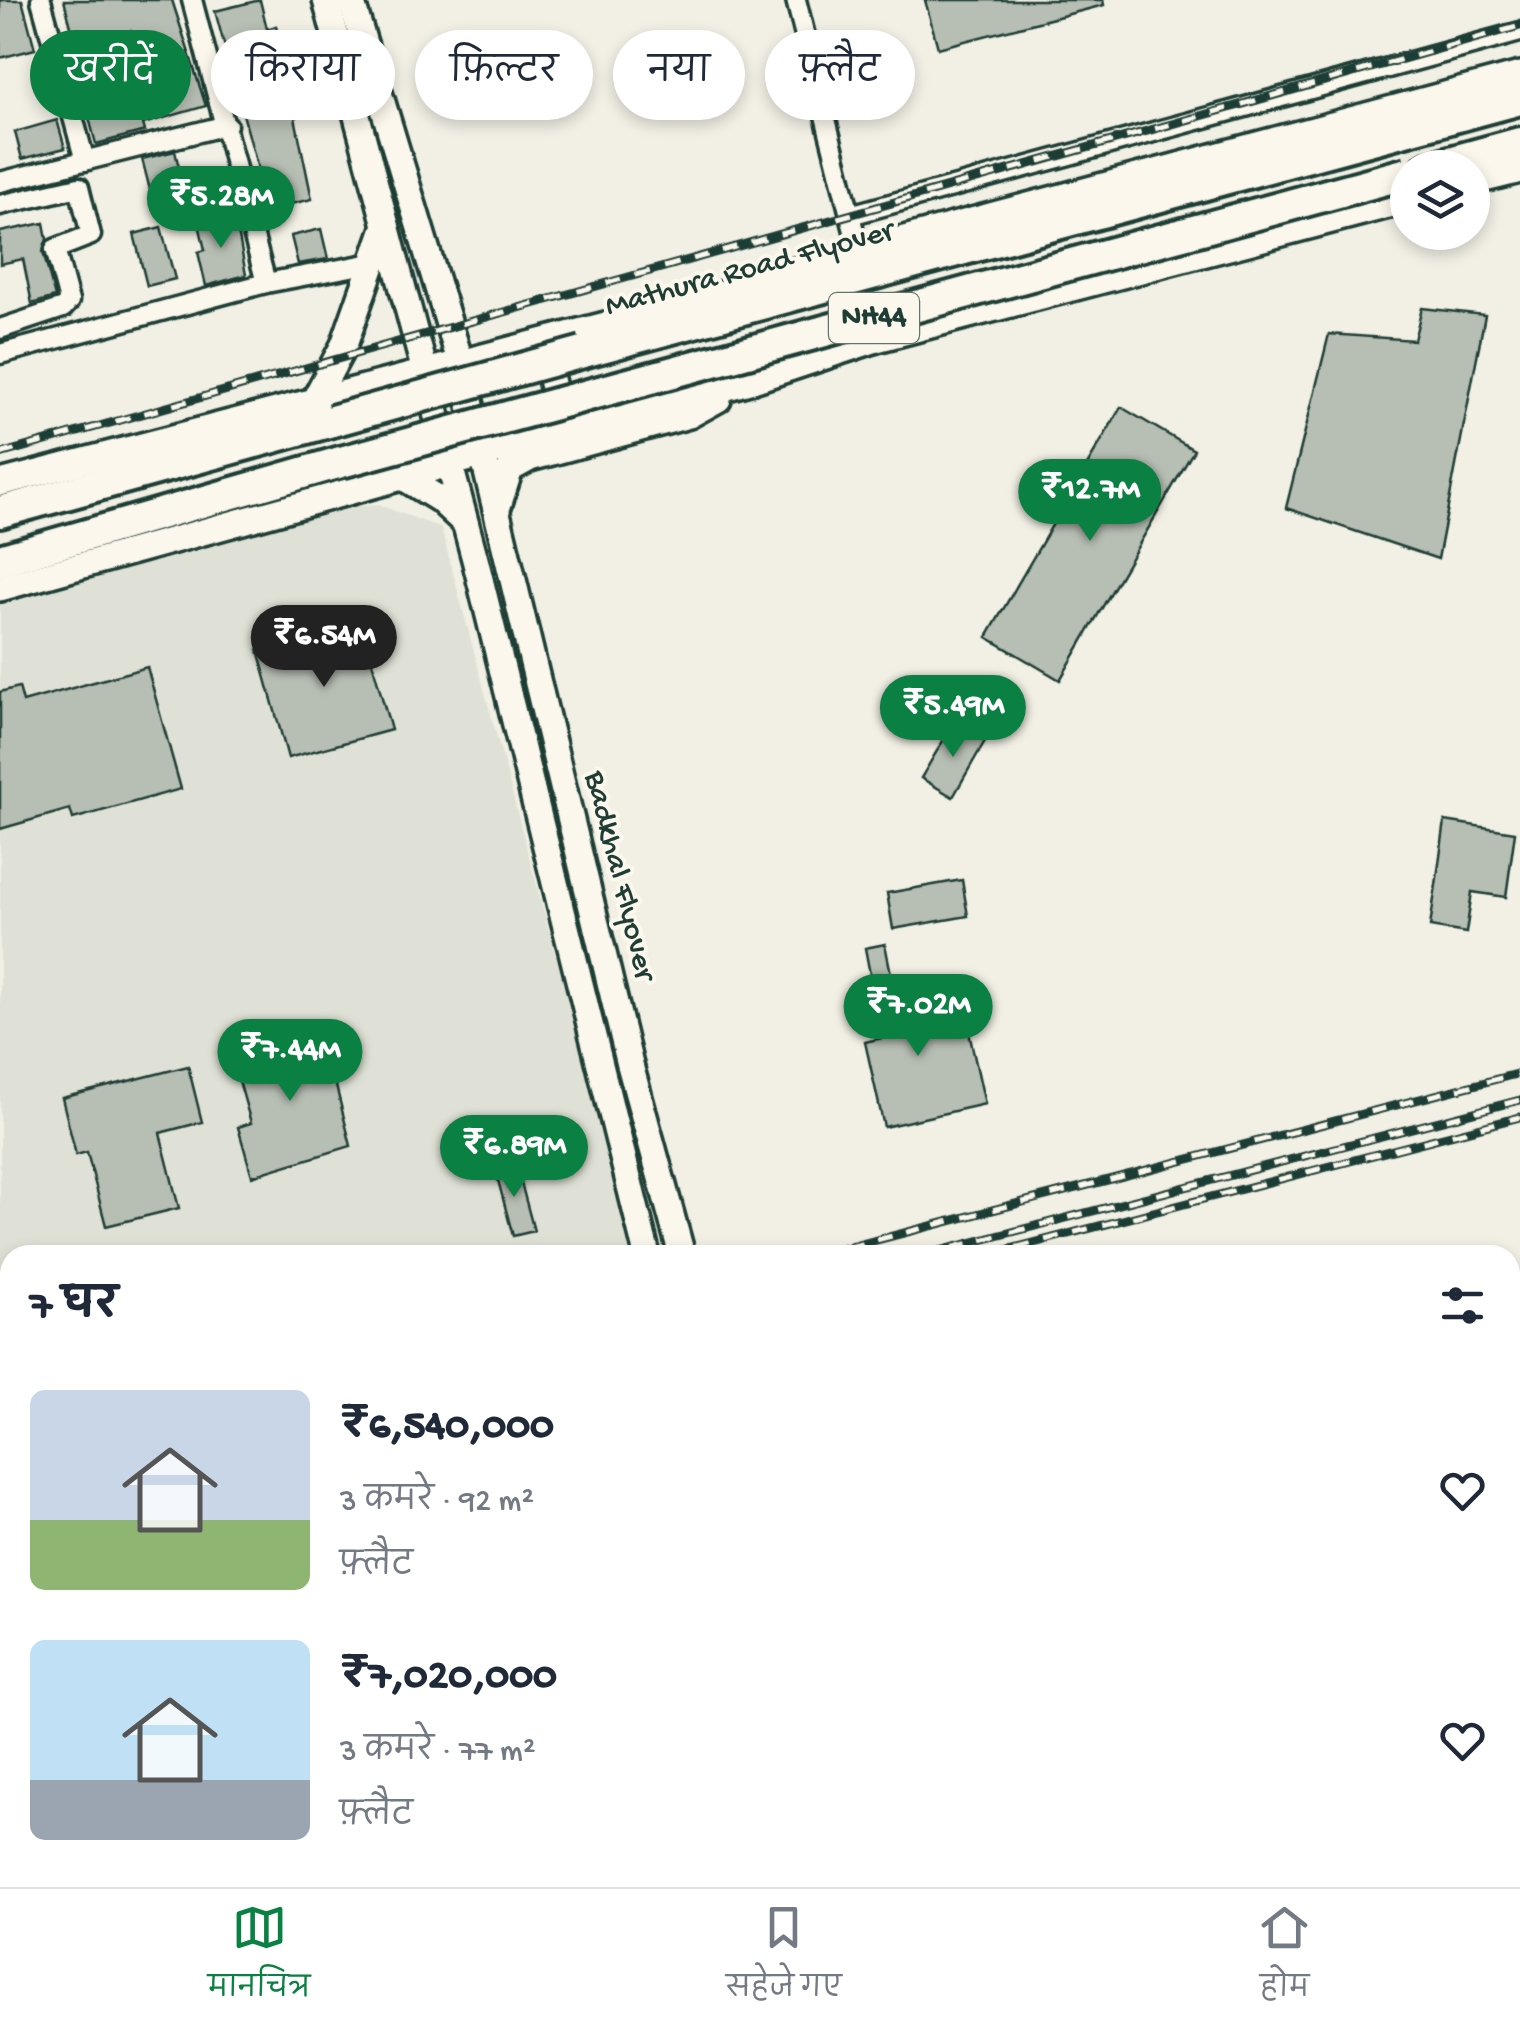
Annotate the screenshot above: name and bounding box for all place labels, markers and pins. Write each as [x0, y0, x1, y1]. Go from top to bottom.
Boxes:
pin: ₹5.28M [140, 166, 302, 251]
pin: ₹12.7M [1009, 459, 1171, 544]
pin: ₹6.54M [243, 605, 405, 690]
pin: ₹5.49M [872, 675, 1034, 760]
pin: ₹7.02M [837, 974, 999, 1059]
pin: ₹7.44M [209, 1019, 371, 1104]
pin: ₹6.89M [433, 1115, 595, 1200]

